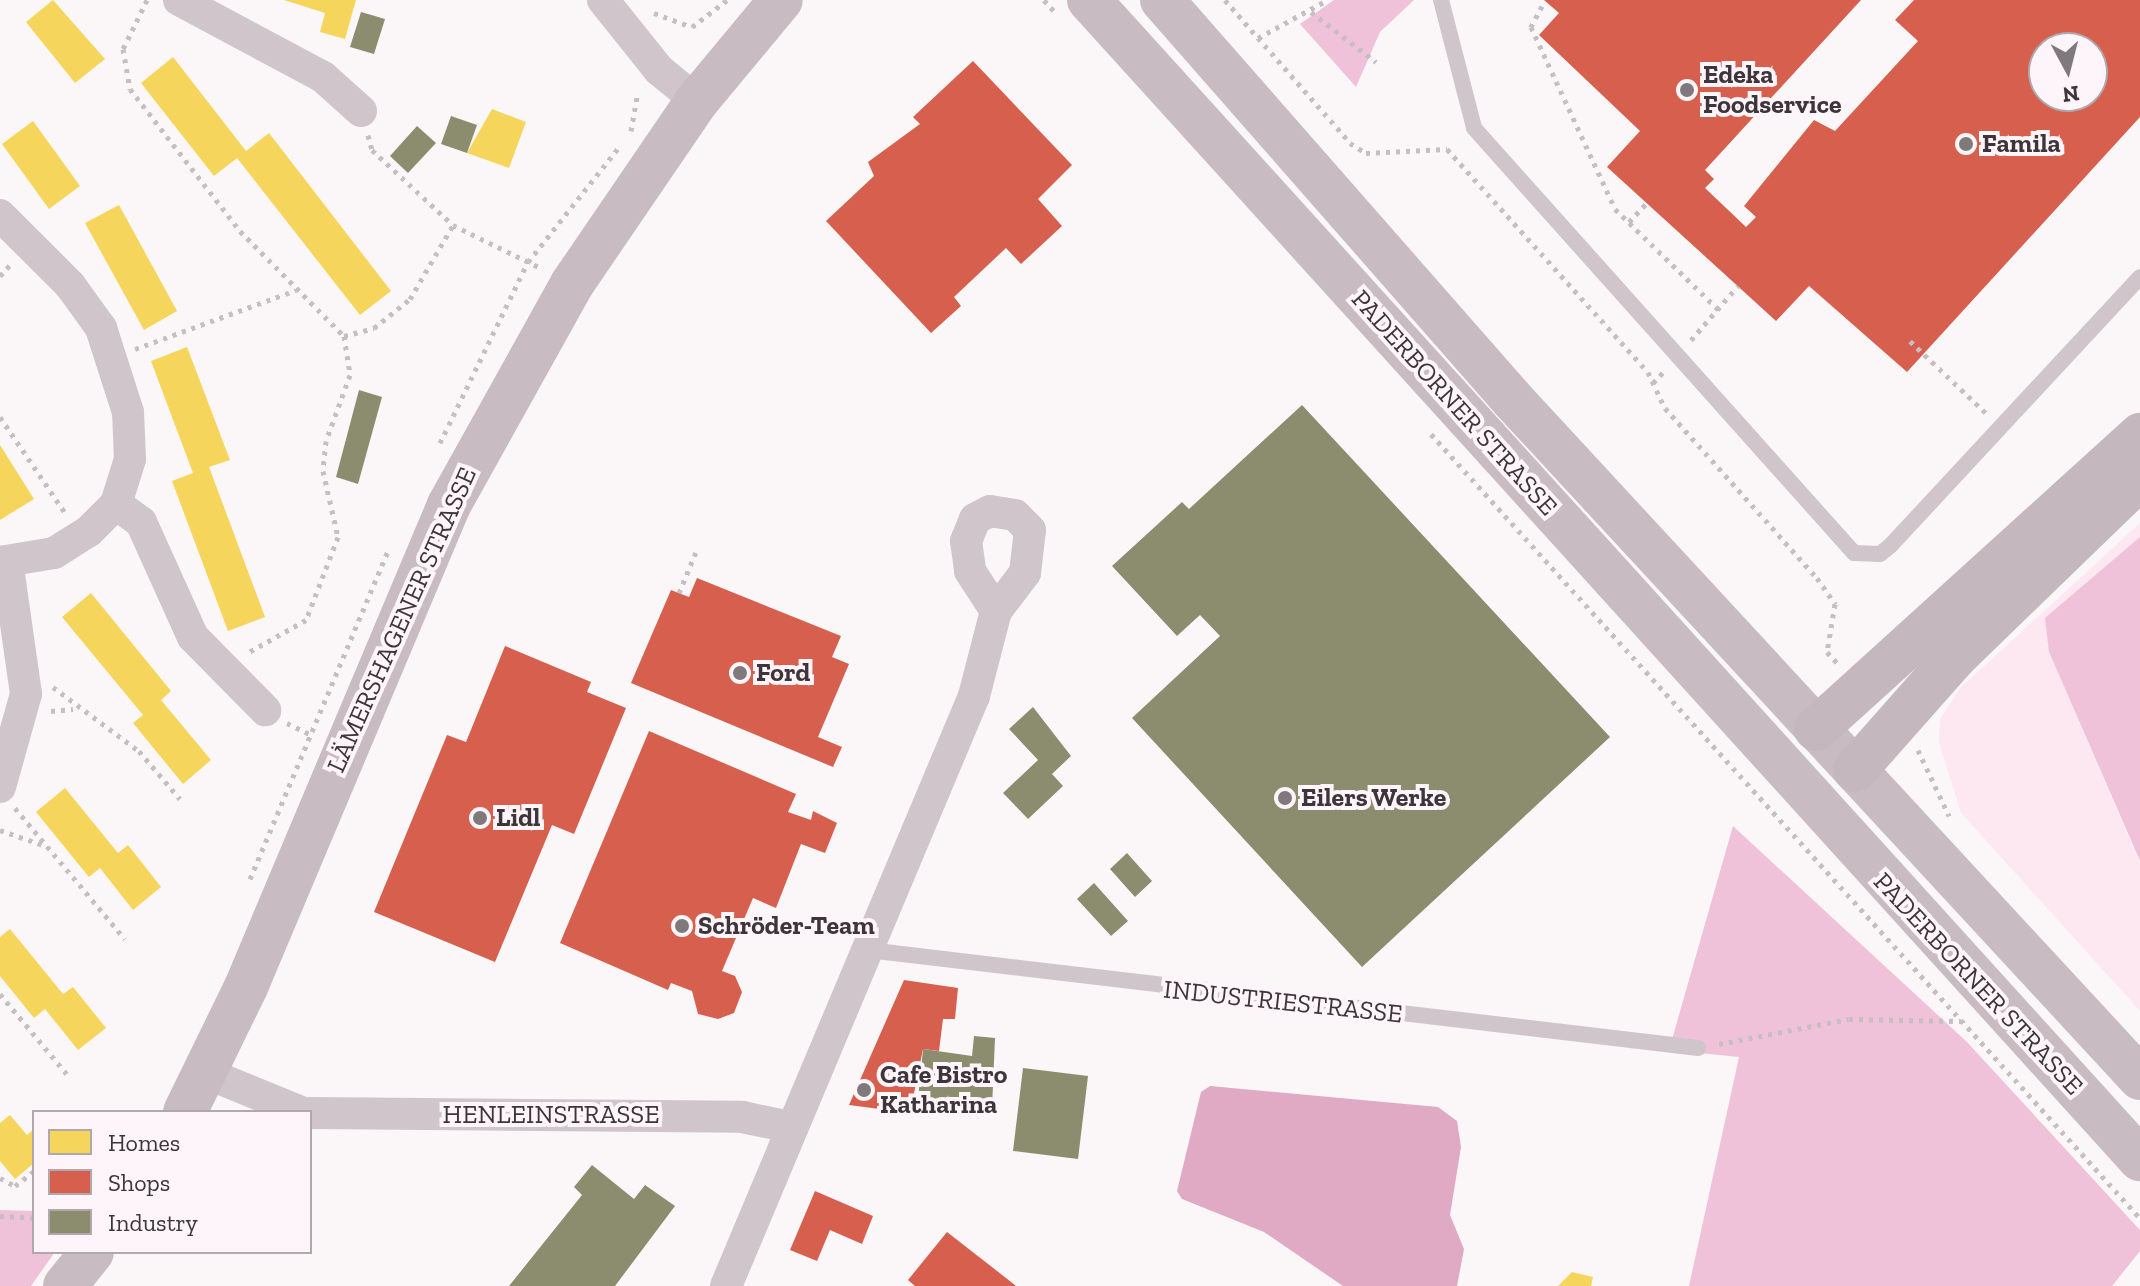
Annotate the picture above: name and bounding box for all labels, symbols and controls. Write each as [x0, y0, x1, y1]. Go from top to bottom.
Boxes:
north arrow [2028, 32, 2108, 112]
place label: Edeka Foodservice [1703, 59, 1842, 120]
text: N [2061, 80, 2081, 109]
marker: Edeka Foodservice [1678, 81, 1696, 99]
place label: Famila [1982, 128, 2061, 160]
marker: Famila [1957, 135, 1975, 153]
street label: PADERBORNER STRASSE [1345, 284, 1563, 522]
street label: LÄMERSHAGENER STRASSE [321, 463, 483, 777]
place label: Ford [756, 657, 810, 689]
marker: Ford [731, 664, 749, 682]
place label: Eilers Werke [1301, 782, 1447, 814]
marker: Eilers Werke [1276, 789, 1294, 807]
place label: Lidl [496, 802, 541, 834]
marker: Lidl [471, 809, 489, 827]
street label: PADERBORNER STRASSE [1867, 866, 2089, 1102]
place label: Schröder-Team [698, 910, 875, 942]
marker: Schröder-Team [673, 917, 691, 935]
street label: INDUSTRIESTRASSE [1162, 974, 1404, 1030]
place label: Cafe Bistro Katharina [880, 1059, 1007, 1120]
marker: Cafe Bistro Katharina [855, 1081, 873, 1099]
street label: HENLEINSTRASSE [443, 1099, 659, 1131]
legend [32, 1110, 312, 1254]
text: Homes [108, 1128, 180, 1157]
text: Shops [108, 1168, 170, 1197]
text: Industry [108, 1208, 198, 1237]

